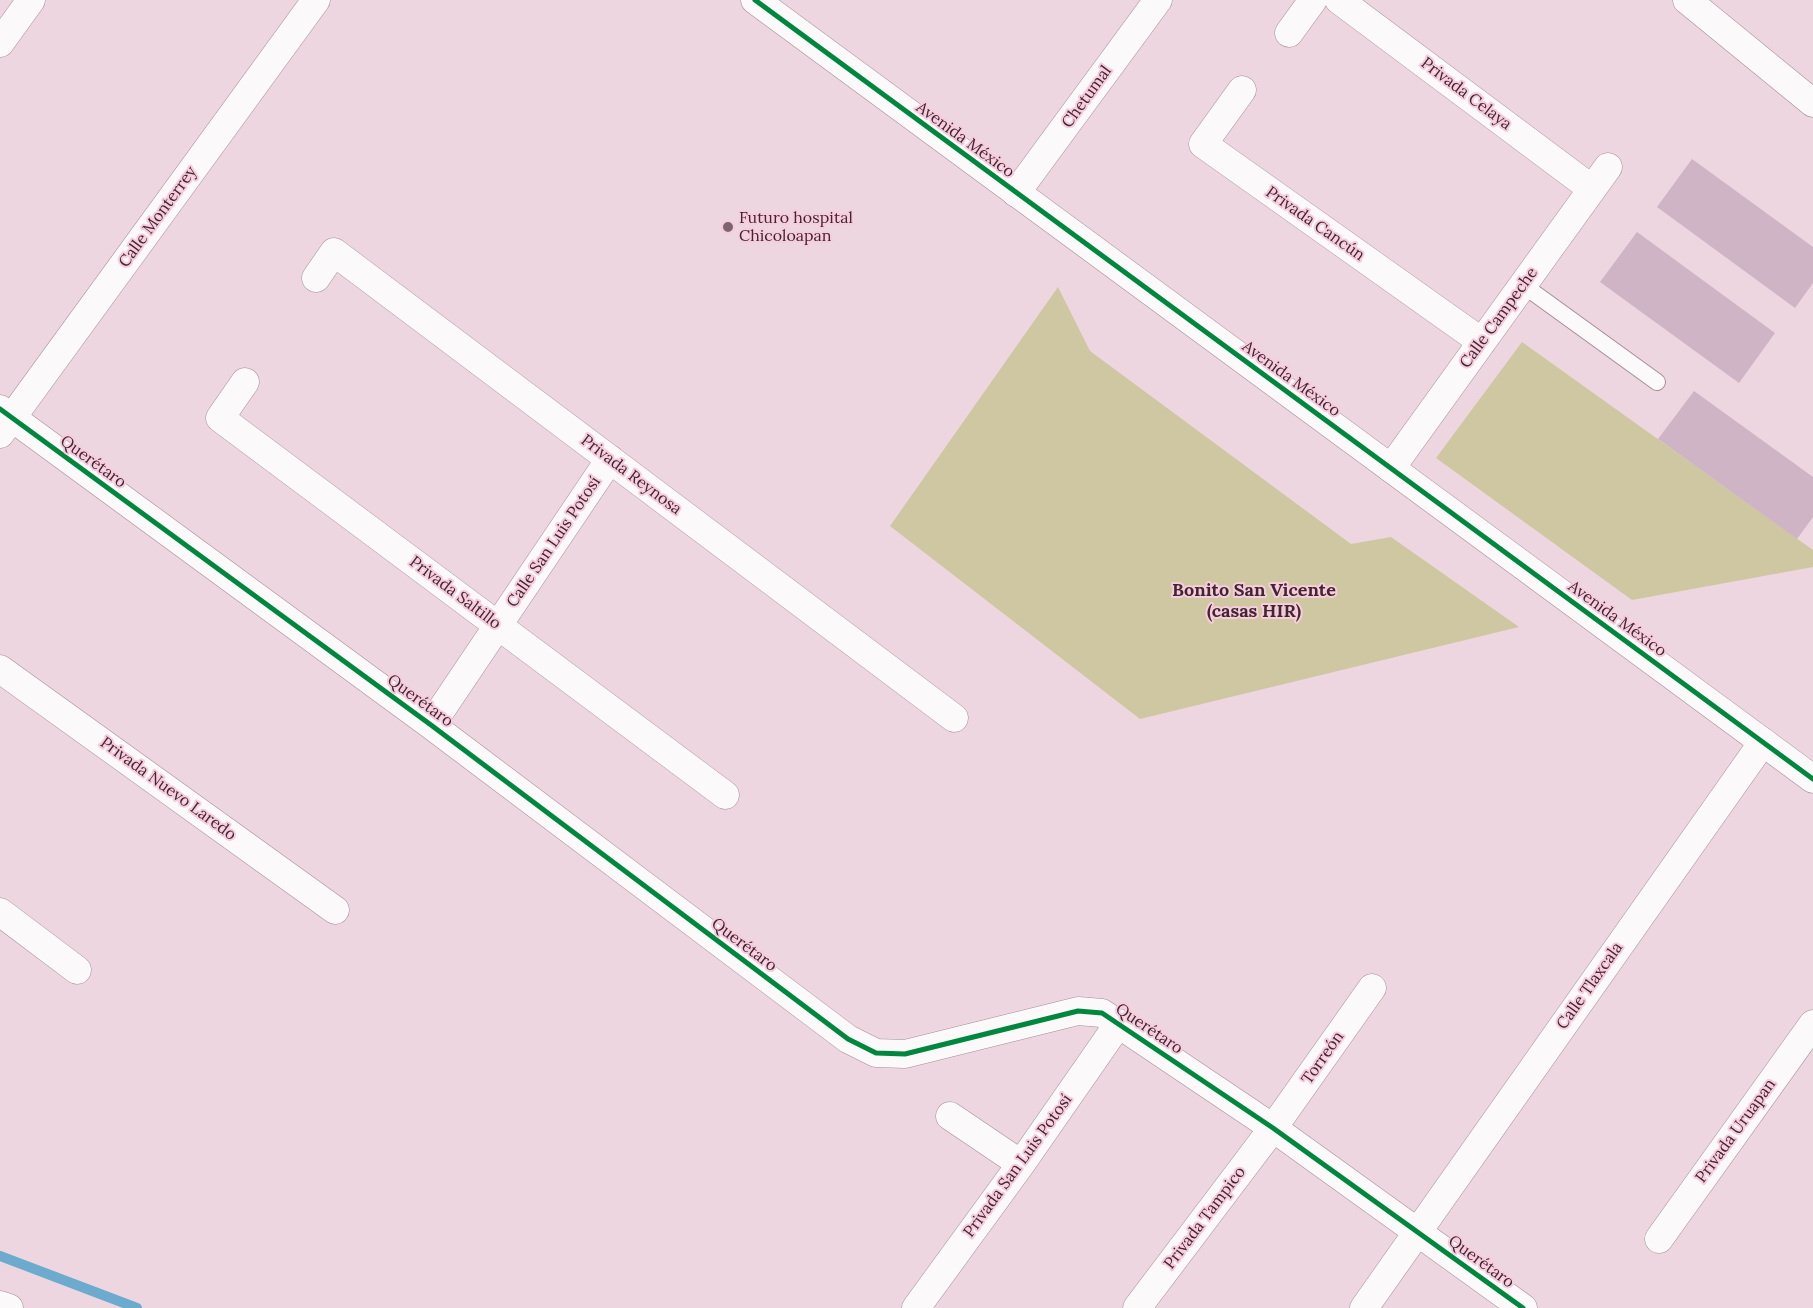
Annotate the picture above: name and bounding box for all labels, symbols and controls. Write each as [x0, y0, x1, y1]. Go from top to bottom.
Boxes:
street label: Privada Celaya [1417, 54, 1515, 134]
street label: Chetumal [1058, 62, 1116, 132]
street label: Avenida México [912, 98, 1018, 182]
street label: Calle Monterrey [115, 163, 201, 271]
street label: Privada Cancún [1262, 183, 1368, 265]
place label: Futuro hospital Chicoloapan [739, 208, 853, 246]
marker: Futuro hospital Chicoloapan [721, 220, 735, 234]
street label: Calle Campeche [1456, 264, 1542, 372]
street label: Avenida México [1238, 337, 1344, 421]
street label: Privada Reynosa [577, 431, 685, 519]
street label: Querétaro [56, 432, 130, 492]
street label: Calle San Luis Potosí [503, 473, 605, 611]
street label: Privada Saltillo [405, 552, 505, 634]
street label: Avenida México [1564, 577, 1670, 661]
district label: Bonito San Vicente (casas HIR) [1172, 580, 1336, 622]
street label: Querétaro [383, 671, 457, 731]
street label: Privada Nuevo Laredo [96, 733, 240, 845]
street label: Querétaro [707, 914, 781, 976]
street label: Calle Tlaxcala [1553, 939, 1627, 1033]
street label: Querétaro [1112, 1000, 1186, 1058]
street label: Torreón [1298, 1028, 1348, 1088]
street label: Privada Uruapan [1692, 1075, 1780, 1187]
street label: Privada San Luis Potosí [960, 1091, 1076, 1241]
street label: Privada Tampico [1160, 1163, 1250, 1273]
street label: Querétaro [1444, 1232, 1518, 1292]

